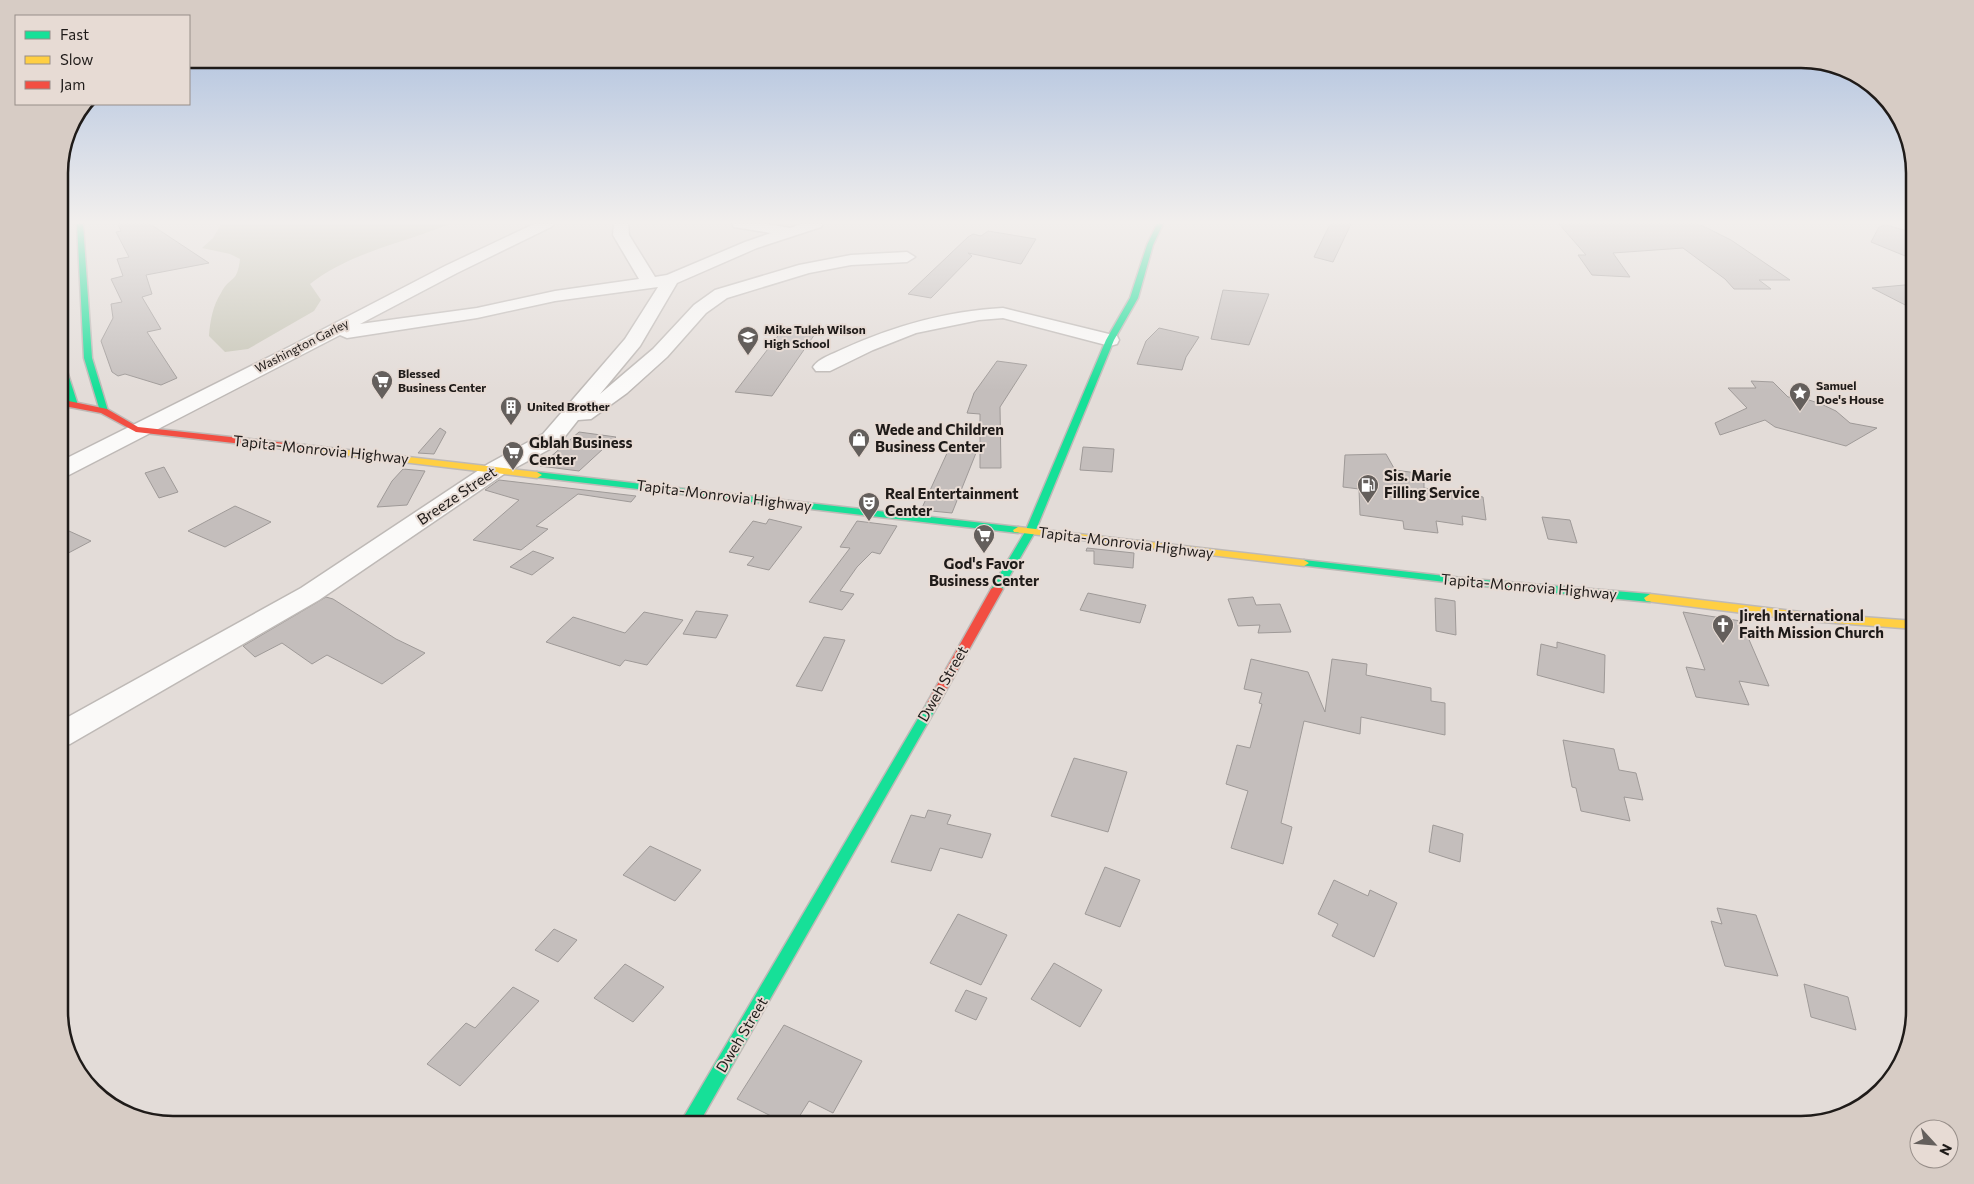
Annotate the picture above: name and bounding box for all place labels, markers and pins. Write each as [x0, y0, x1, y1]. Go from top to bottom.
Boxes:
place label: Mike Tuleh Wilson High School [764, 322, 866, 350]
school or university icon: Mike Tuleh Wilson High School [736, 325, 760, 356]
place label: Blessed Business Center [398, 366, 486, 394]
supermarket icon: Blessed Business Center [370, 369, 394, 400]
place label: Samuel Doe's House [1816, 378, 1884, 406]
place icon: Samuel Doe's House [1788, 381, 1812, 412]
building icon: United Brother [499, 395, 523, 426]
place label: United Brother [527, 399, 610, 413]
place label: Wede and Children Business Center [875, 420, 1004, 455]
shop icon: Wede and Children Business Center [847, 427, 871, 458]
place label: Gblah Business Center [529, 433, 633, 468]
supermarket icon: Gblah Business Center [501, 440, 525, 471]
place label: Sis. Marie Filling Service [1384, 466, 1480, 501]
fuel station icon: Sis. Marie Filling Service [1356, 473, 1380, 504]
place label: Real Entertainment Center [885, 484, 1019, 519]
theatre icon: Real Entertainment Center [857, 491, 881, 522]
supermarket icon: God's Favor Business Center [972, 523, 996, 554]
place label: God's Favor Business Center [929, 554, 1039, 589]
place label: Jireh International Faith Mission Church [1739, 606, 1884, 641]
church icon: Jireh International Faith Mission Church [1711, 613, 1735, 644]

